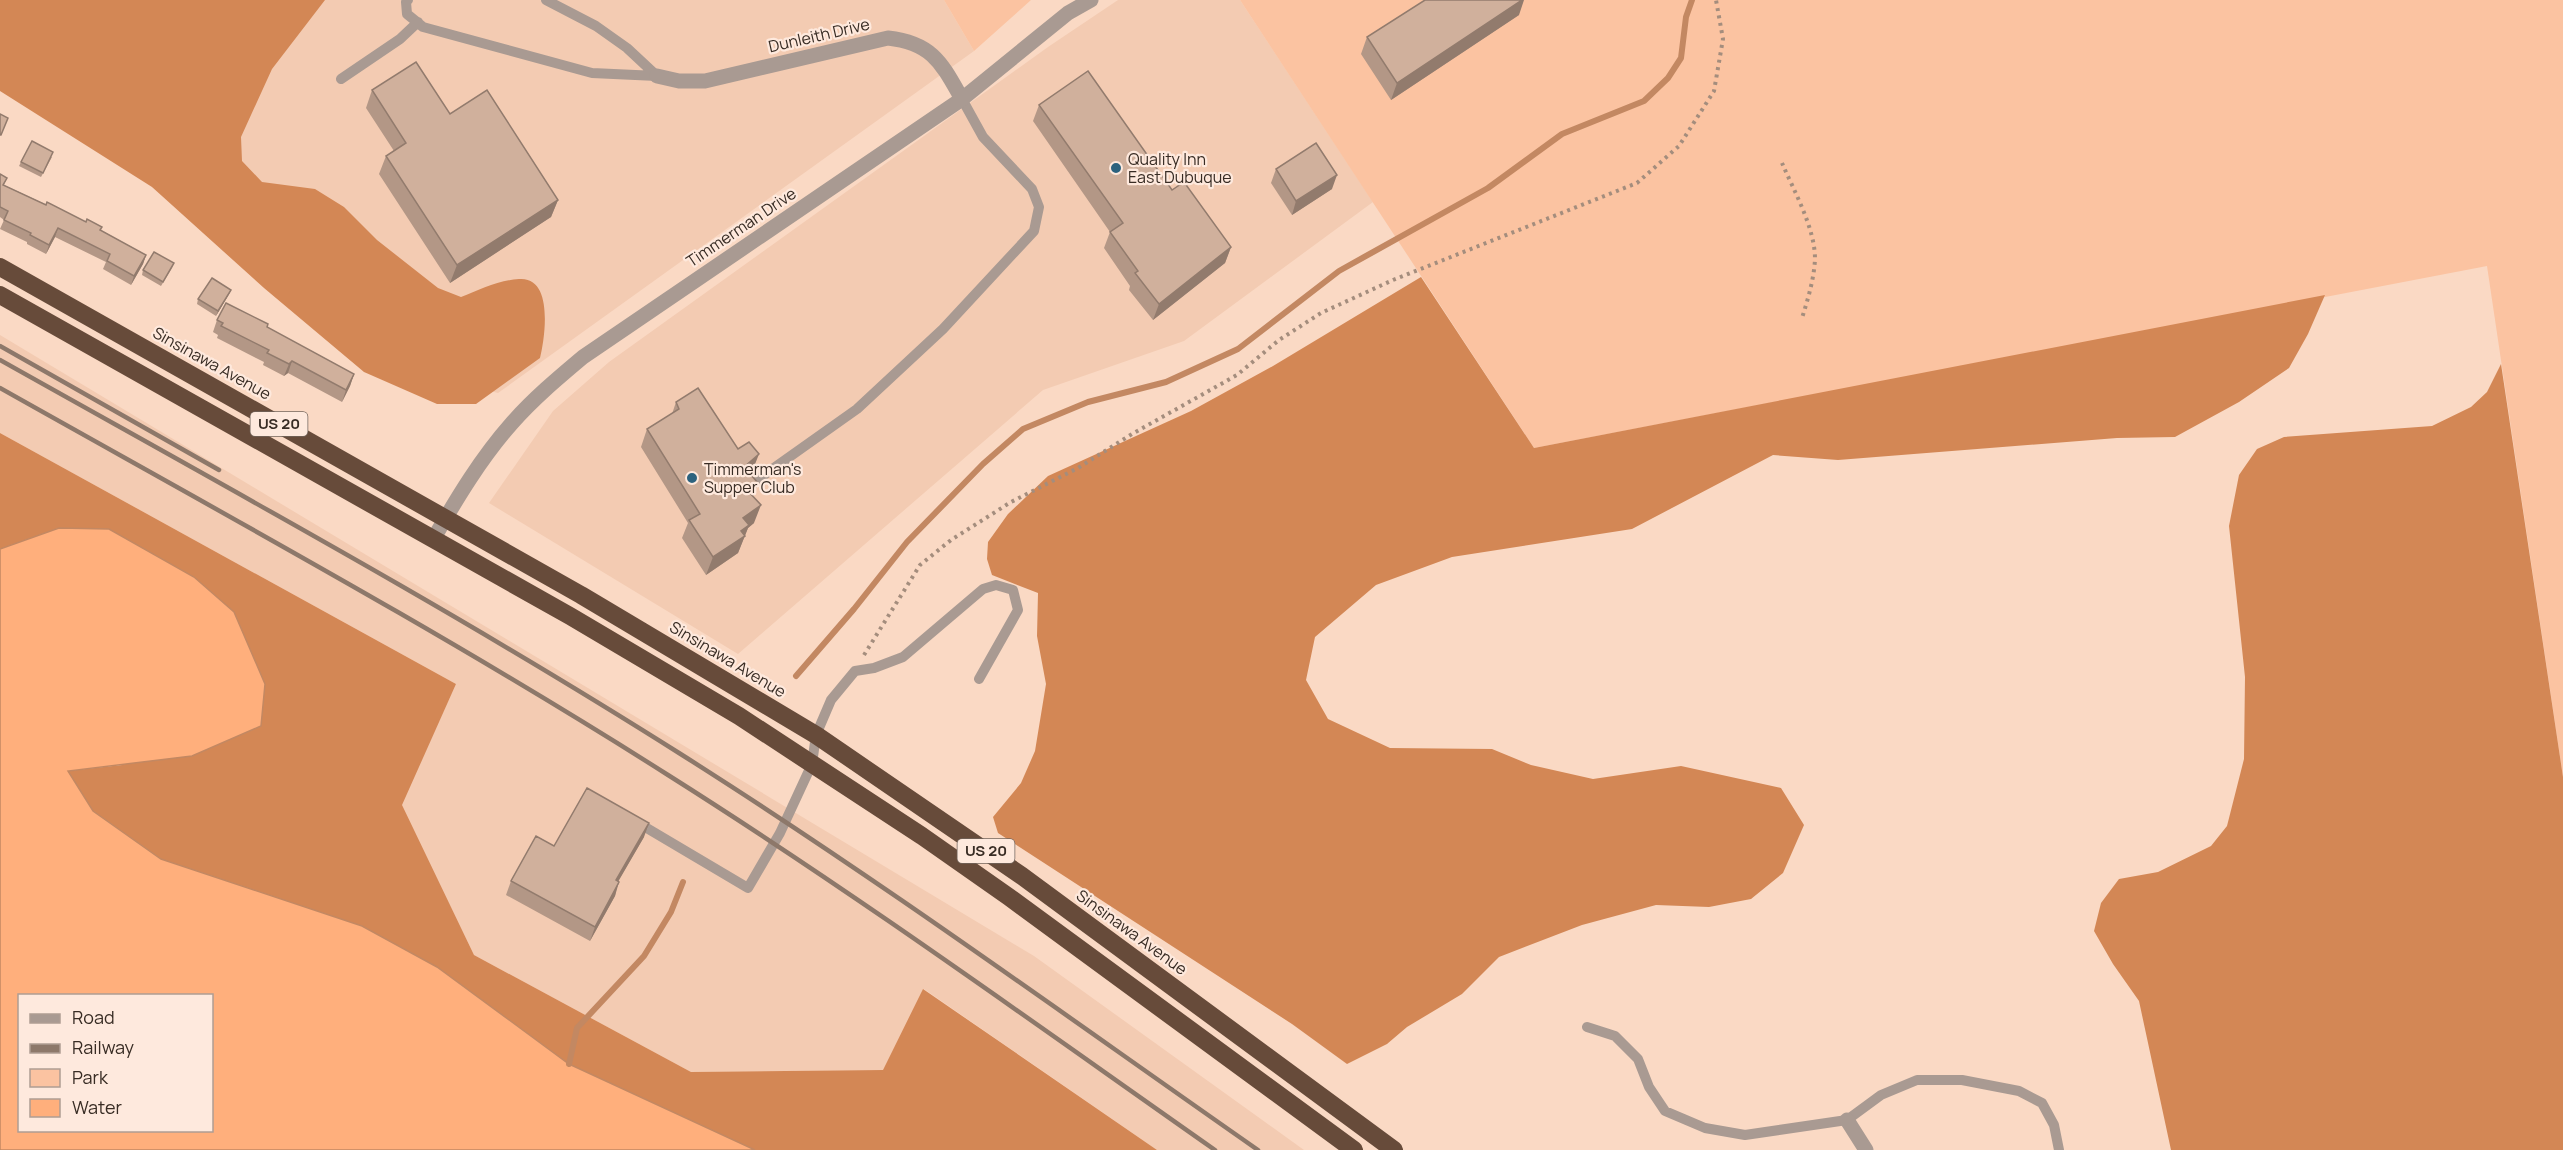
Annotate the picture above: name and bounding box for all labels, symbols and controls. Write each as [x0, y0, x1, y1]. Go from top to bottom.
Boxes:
street label: Dunleith Drive [766, 13, 872, 57]
place label: Quality Inn East Dubuque [1128, 148, 1232, 188]
marker: Quality Inn East Dubuque [1109, 161, 1123, 175]
street label: Timmerman Drive [682, 182, 800, 272]
street label: Sinsinawa Avenue [149, 321, 275, 405]
road number: US 20 [250, 412, 308, 436]
place label: Timmerman's Supper Club [704, 458, 801, 498]
marker: Timmerman's Supper Club [685, 471, 699, 485]
street label: Sinsinawa Avenue [666, 616, 790, 702]
road number: US 20 [958, 839, 1014, 863]
street label: Sinsinawa Avenue [1072, 884, 1192, 980]
legend [18, 994, 213, 1132]
text: Road [72, 1005, 115, 1029]
text: Railway [72, 1035, 134, 1059]
text: Park [72, 1065, 109, 1089]
text: Water [72, 1095, 122, 1119]

